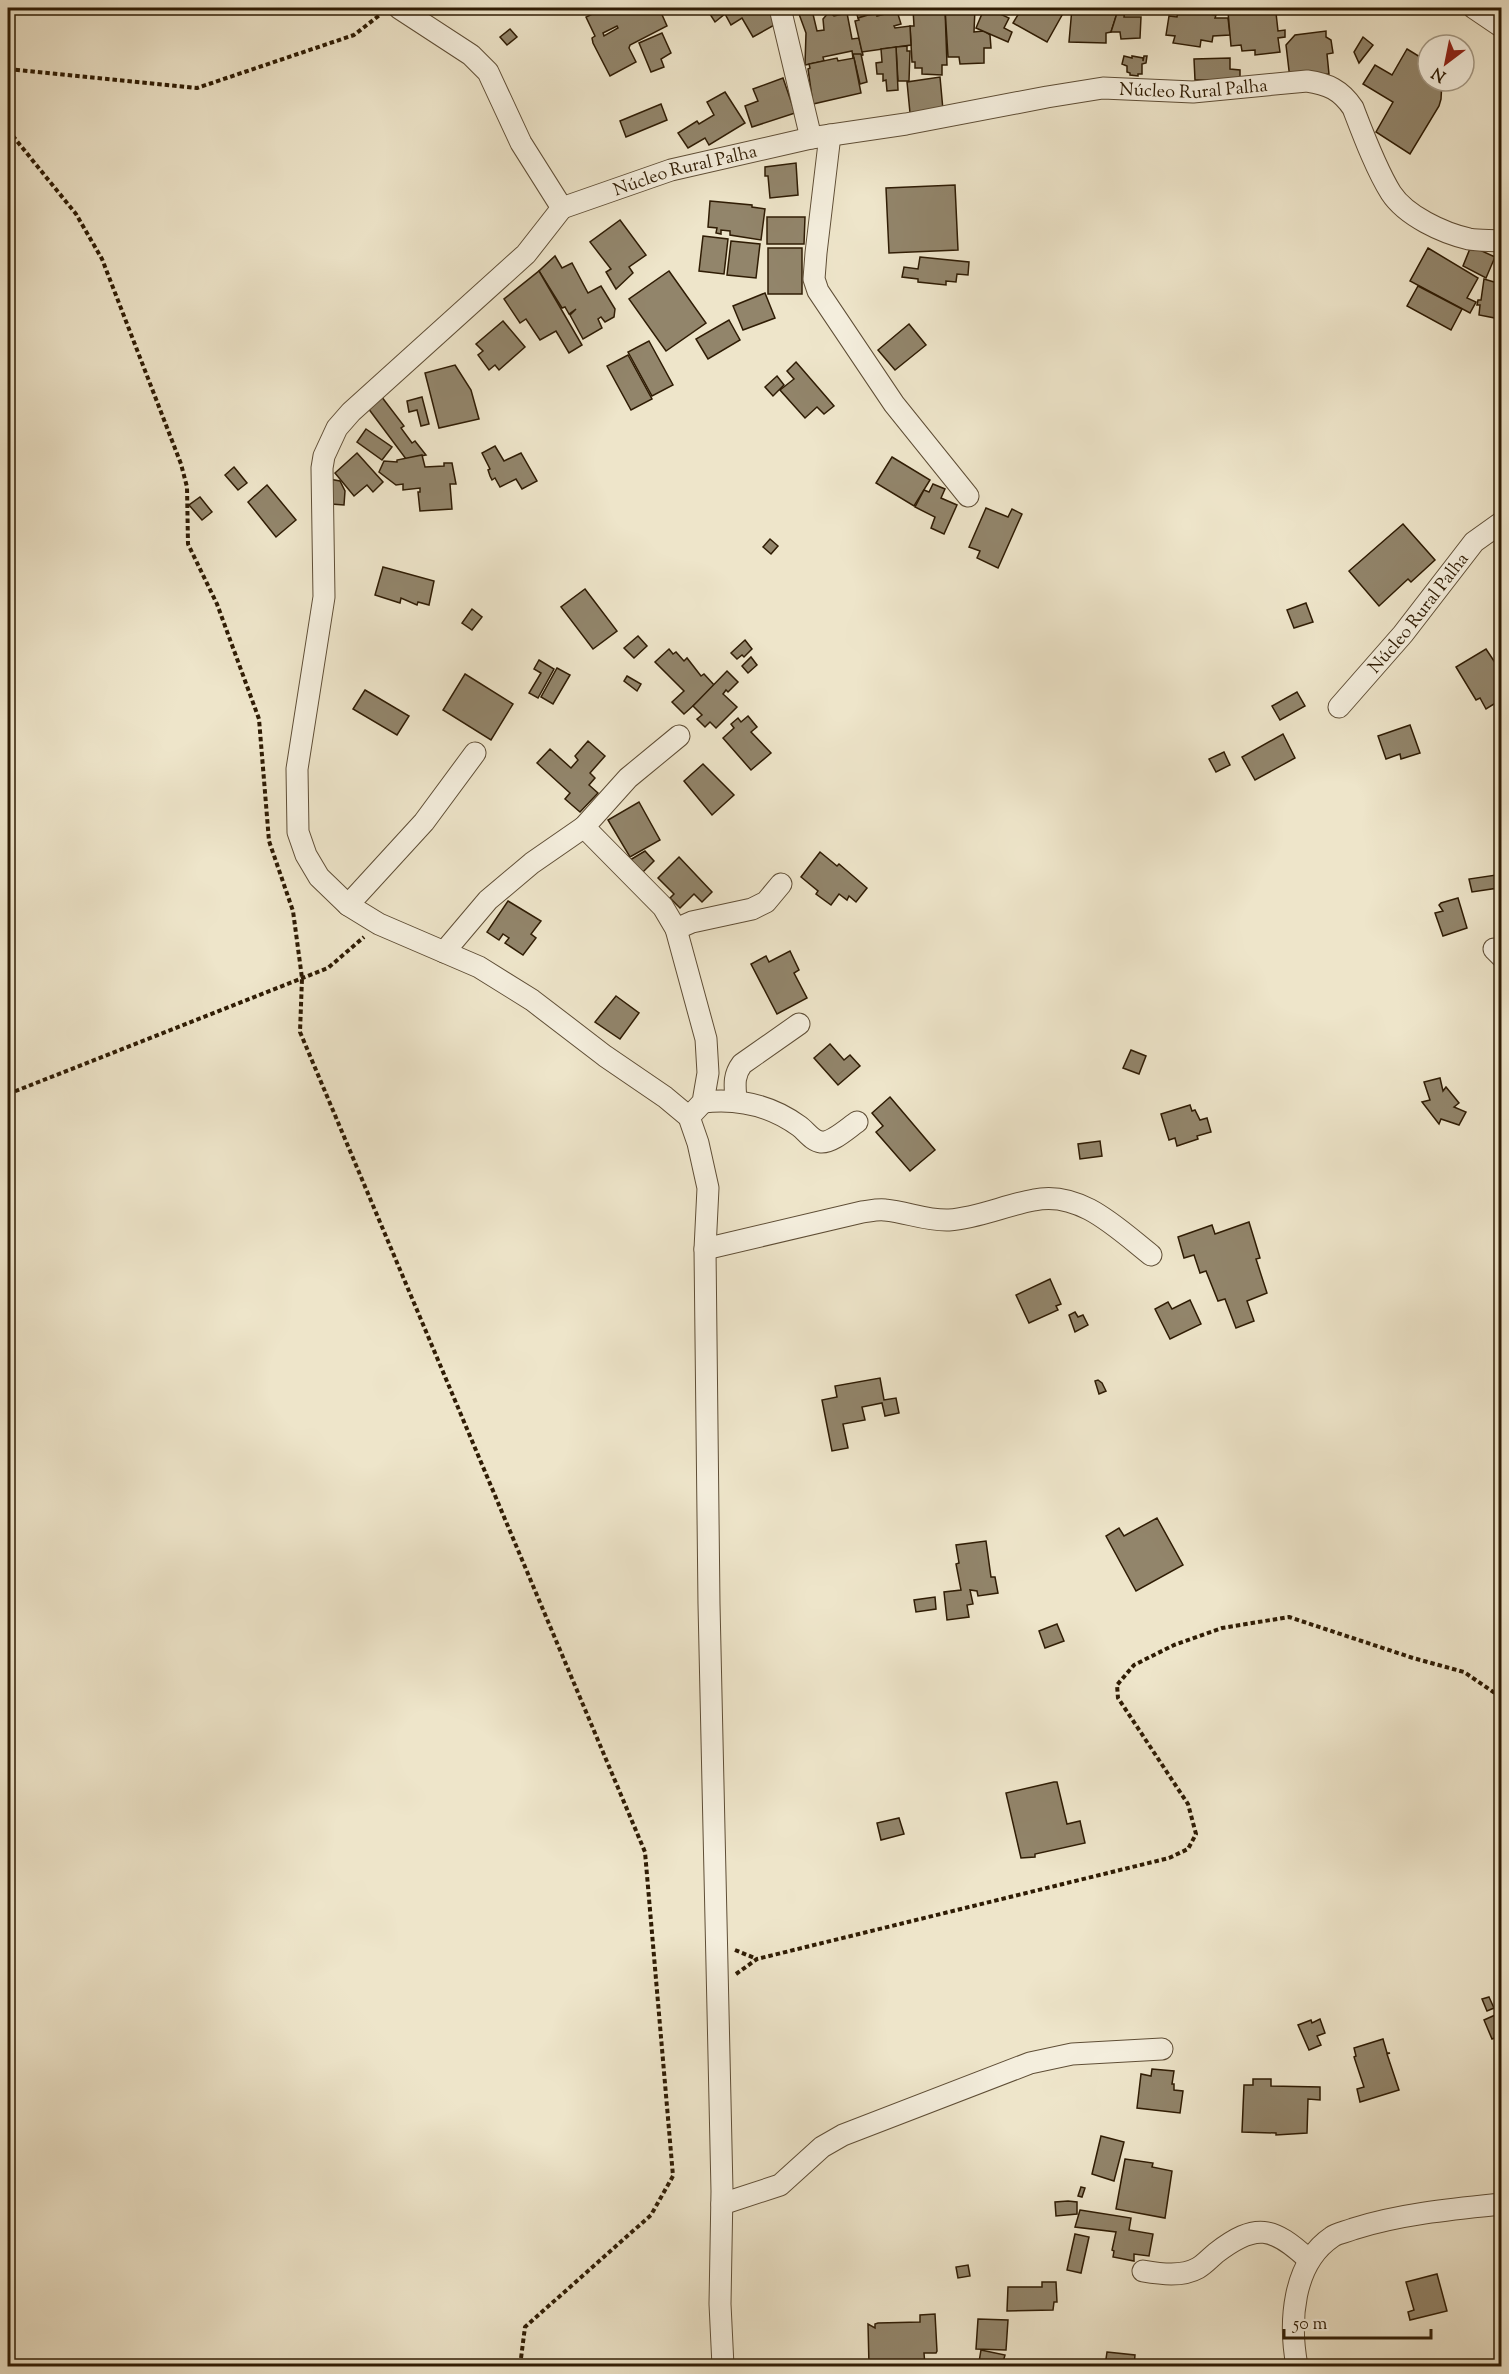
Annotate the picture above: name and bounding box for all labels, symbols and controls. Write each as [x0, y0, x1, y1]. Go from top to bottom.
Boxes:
north arrow [1416, 33, 1476, 93]
text: N [1428, 60, 1451, 87]
street label: Núcleo Rural Palha [1119, 74, 1269, 107]
street label: Núcleo Rural Palha [610, 140, 760, 204]
street label: Núcleo Rural Palha [1363, 548, 1476, 680]
scale bar [1284, 2302, 1431, 2340]
text: 50 m [1292, 2312, 1328, 2338]

